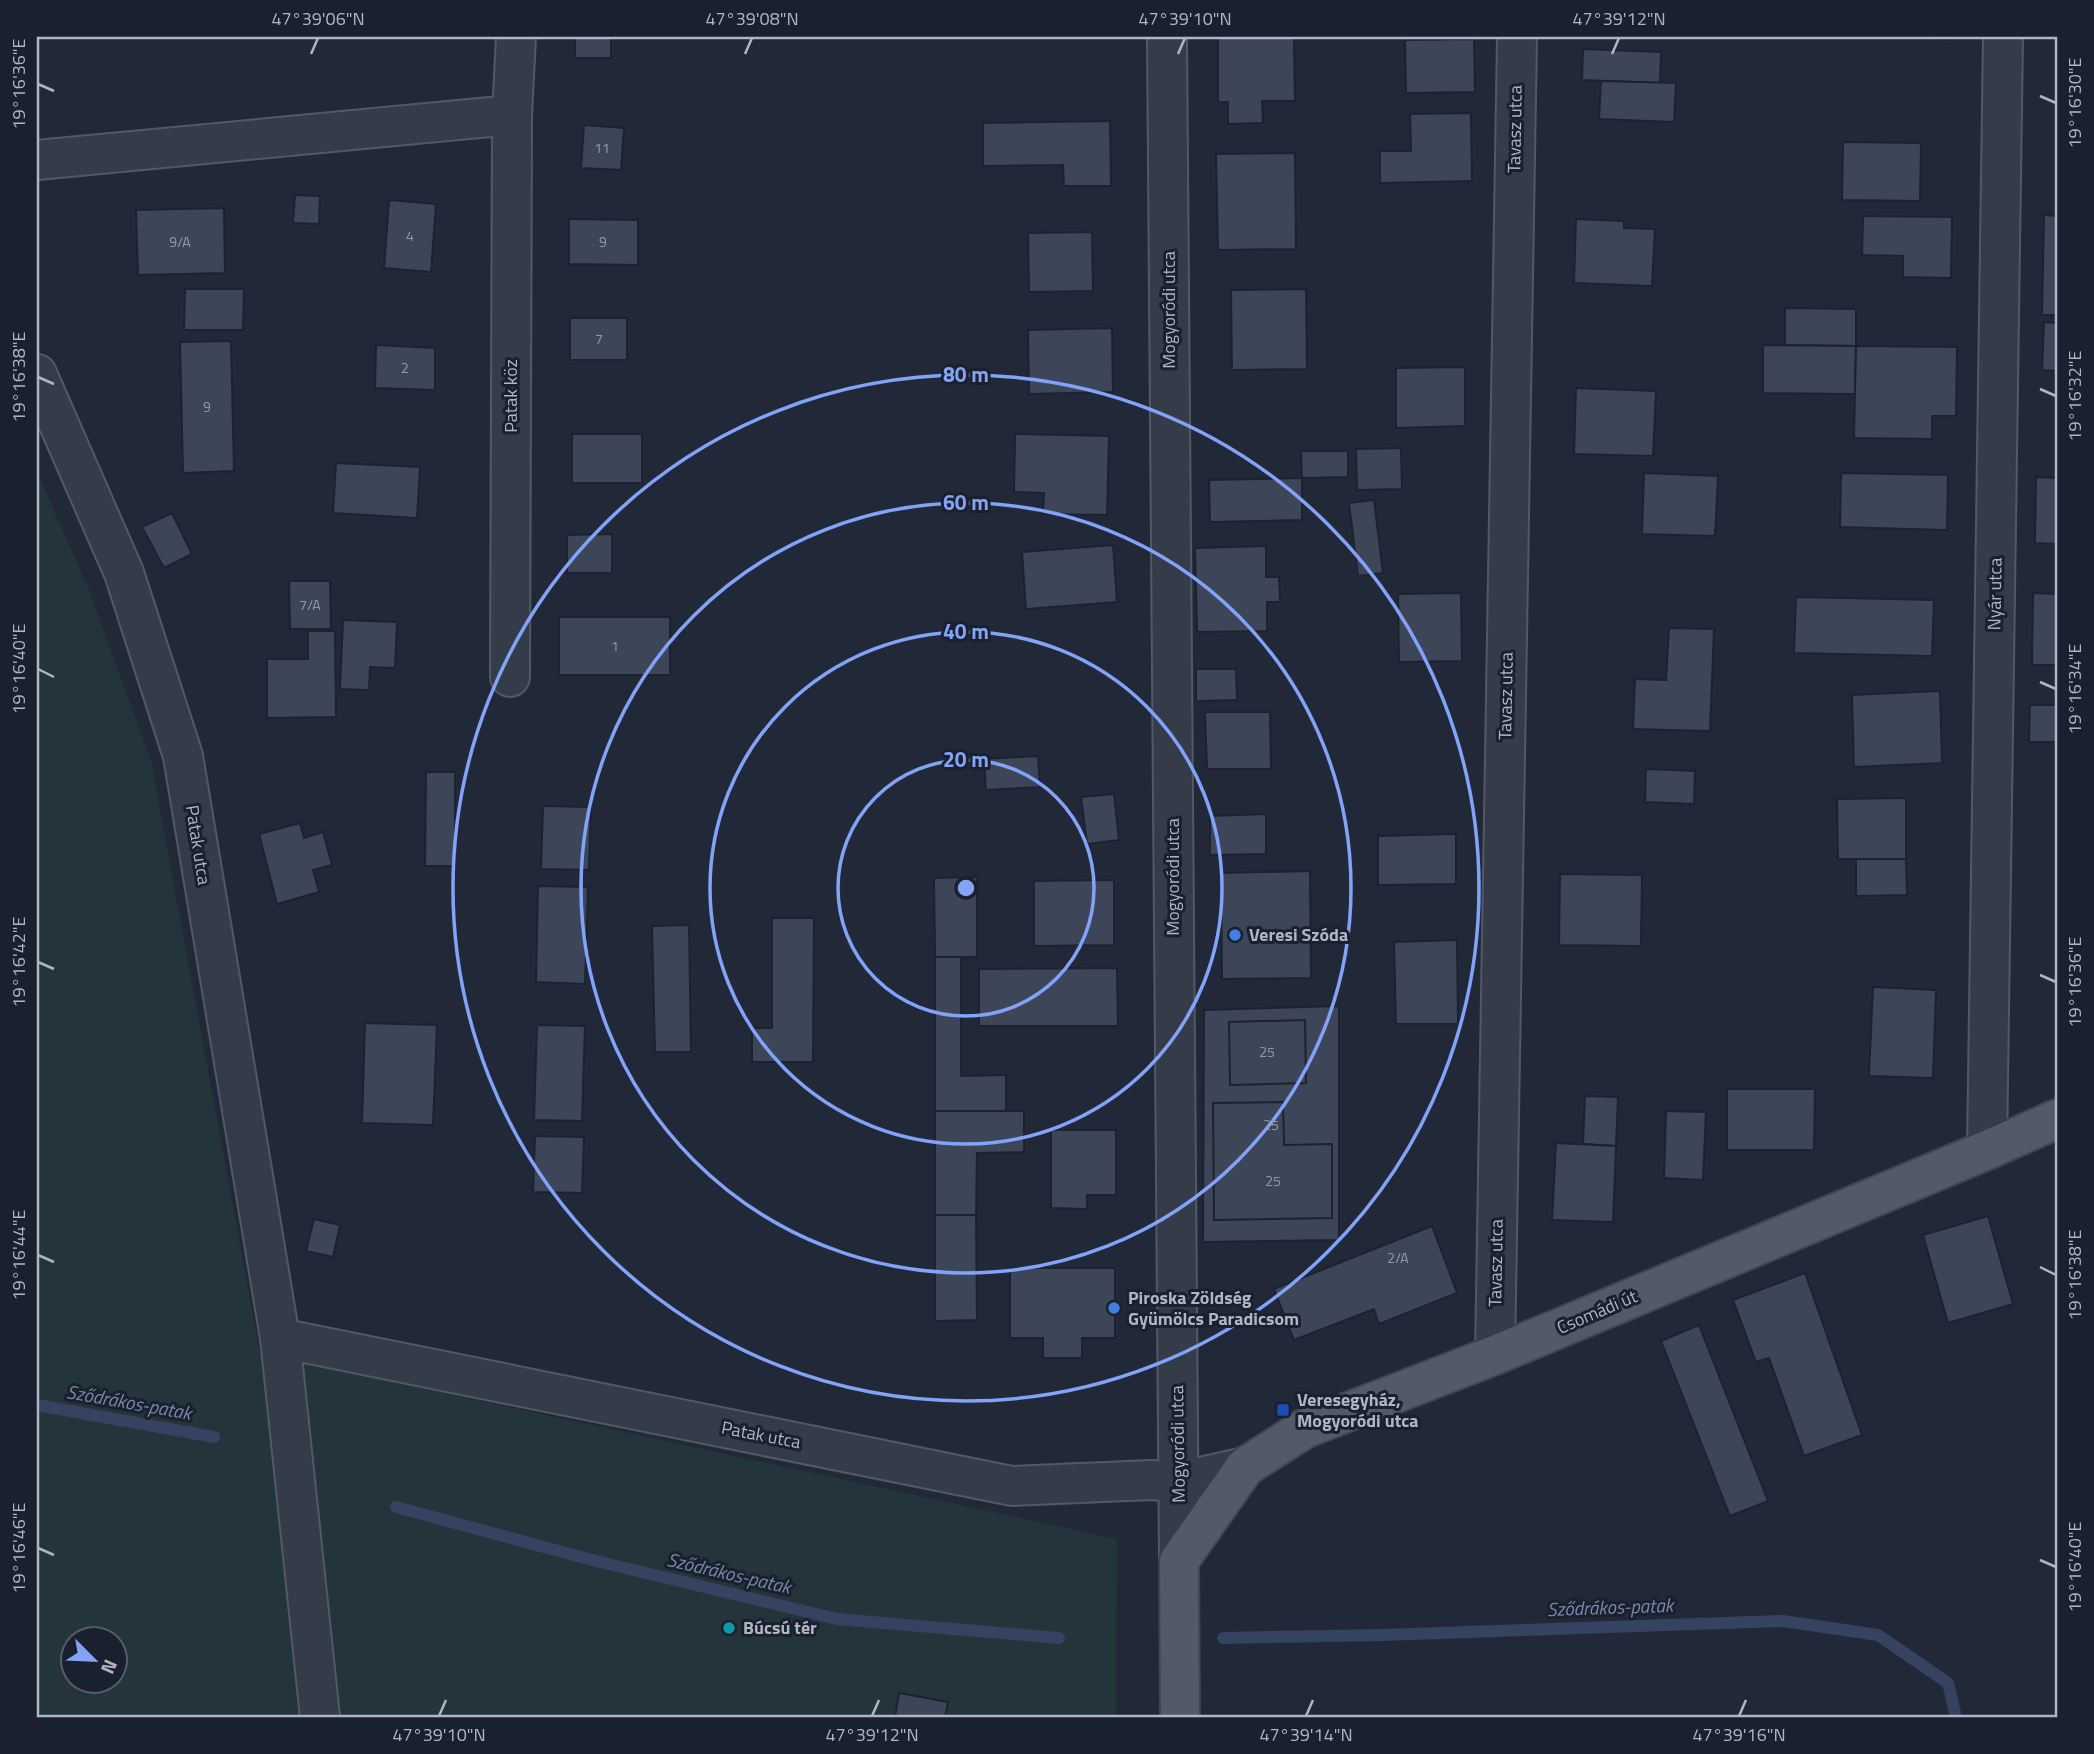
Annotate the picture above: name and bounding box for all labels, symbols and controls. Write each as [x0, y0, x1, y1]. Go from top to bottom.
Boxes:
text: 47°39'06"N [271, 5, 365, 32]
text: 47°39'08"N [705, 5, 799, 32]
text: 47°39'10"N [1138, 5, 1232, 32]
text: 47°39'12"N [1572, 5, 1666, 32]
text: 19°16'36"E [5, 38, 32, 129]
text: 19°16'30"E [2061, 57, 2088, 148]
street label: Tavasz utca [1500, 85, 1529, 173]
house number: 11 [594, 137, 610, 158]
house number: 4 [406, 225, 414, 246]
house number: 9/A [169, 231, 191, 252]
house number: 9 [599, 231, 607, 252]
street label: Mogyoródi utca [1155, 251, 1182, 369]
house number: 7 [595, 328, 603, 349]
text: 19°16'38"E [5, 331, 32, 422]
text: 19°16'32"E [2061, 350, 2088, 441]
house number: 2 [401, 357, 409, 378]
text: 80 m [943, 358, 989, 390]
street label: Patak köz [497, 359, 524, 433]
house number: 9 [203, 396, 211, 417]
text: 60 m [943, 486, 989, 518]
street label: Nyár utca [1980, 557, 2009, 631]
house number: 7/A [299, 594, 321, 615]
text: 40 m [943, 615, 989, 647]
text: 19°16'40"E [5, 623, 32, 714]
house number: 1 [611, 635, 619, 656]
text: 19°16'34"E [2061, 643, 2088, 734]
street label: Tavasz utca [1491, 652, 1520, 740]
text: 20 m [943, 743, 989, 775]
street label: Patak utca [179, 803, 218, 887]
street label: Mogyoródi utca [1159, 818, 1186, 936]
centre of rings [954, 876, 978, 900]
text: 19°16'42"E [5, 916, 32, 1007]
place label: Veresi Szóda [1249, 921, 1348, 948]
marker: Veresi Szóda [1227, 927, 1243, 943]
text: 19°16'36"E [2061, 936, 2088, 1027]
house number: 25 [1259, 1041, 1275, 1062]
house number: 25 [1263, 1114, 1279, 1135]
house number: 25 [1265, 1170, 1281, 1191]
text: 19°16'44"E [5, 1209, 32, 1300]
street label: Tavasz utca [1481, 1219, 1510, 1307]
text: 19°16'38"E [2061, 1229, 2088, 1320]
house number: 2/A [1387, 1247, 1409, 1268]
street label: Csomádi út [1552, 1282, 1642, 1341]
place label: Piroska Zöldség Gyümölcs Paradicsom [1128, 1284, 1299, 1332]
marker: Piroska Zöldség Gyümölcs Paradicsom [1106, 1300, 1122, 1316]
water label: Sződrákos-patak [64, 1376, 196, 1427]
street label: Mogyoródi utca [1163, 1385, 1192, 1503]
place label: Veresegyház, Mogyoródi utca [1297, 1386, 1418, 1434]
marker: Veresegyház, Mogyoródi utca [1275, 1402, 1291, 1418]
street label: Patak utca [719, 1414, 803, 1455]
text: 19°16'46"E [5, 1502, 32, 1593]
text: 19°16'40"E [2061, 1521, 2088, 1612]
water label: Sződrákos-patak [664, 1544, 796, 1601]
water label: Sződrákos-patak [1546, 1590, 1676, 1623]
place label: Búcsú tér [743, 1614, 817, 1641]
marker: Búcsú tér [721, 1620, 737, 1636]
north arrow [60, 1624, 130, 1694]
text: N [94, 1655, 126, 1679]
text: 47°39'10"N [392, 1721, 486, 1748]
text: 47°39'12"N [825, 1721, 919, 1748]
text: 47°39'14"N [1259, 1721, 1353, 1748]
text: 47°39'16"N [1692, 1721, 1786, 1748]

